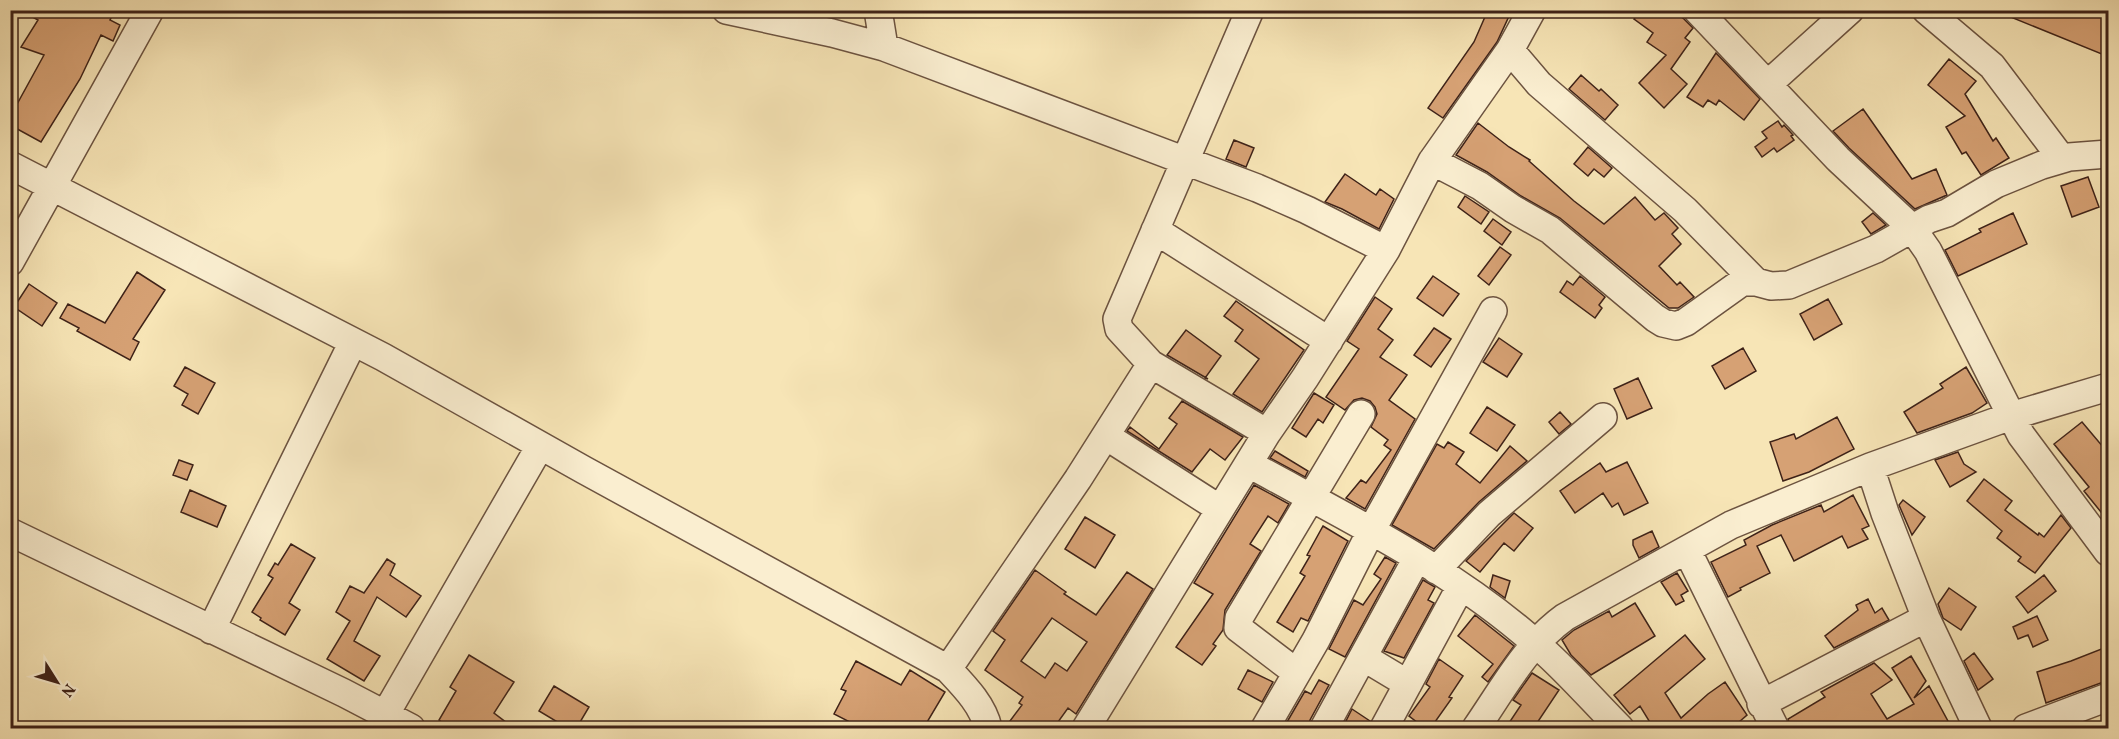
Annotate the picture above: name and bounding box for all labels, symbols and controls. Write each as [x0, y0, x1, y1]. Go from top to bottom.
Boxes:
north arrow [27, 652, 87, 712]
text: N [55, 679, 80, 701]

